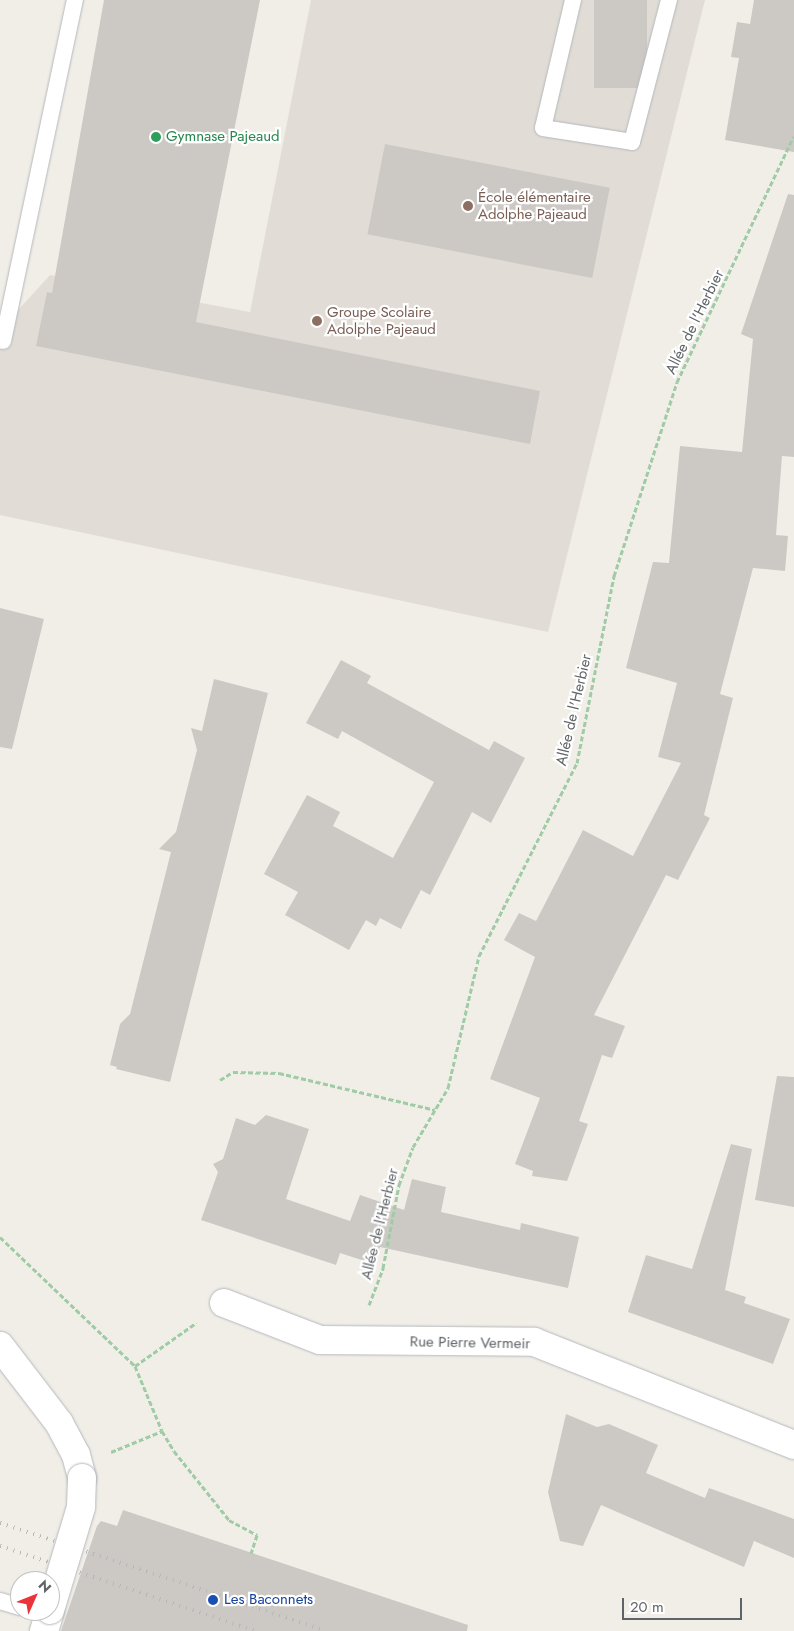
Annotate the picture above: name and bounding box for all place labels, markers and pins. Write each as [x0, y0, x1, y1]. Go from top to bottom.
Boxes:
place label: Gymnase Pajeaud [166, 128, 280, 146]
marker: Gymnase Pajeaud [150, 131, 162, 143]
place label: École élémentaire Adolphe Pajeaud [478, 188, 591, 223]
marker: École élémentaire Adolphe Pajeaud [462, 200, 474, 212]
place label: Groupe Scolaire Adolphe Pajeaud [327, 303, 436, 338]
marker: Groupe Scolaire Adolphe Pajeaud [311, 315, 323, 327]
place label: Les Baconnets [224, 1591, 313, 1609]
marker: Les Baconnets [206, 1593, 220, 1607]

